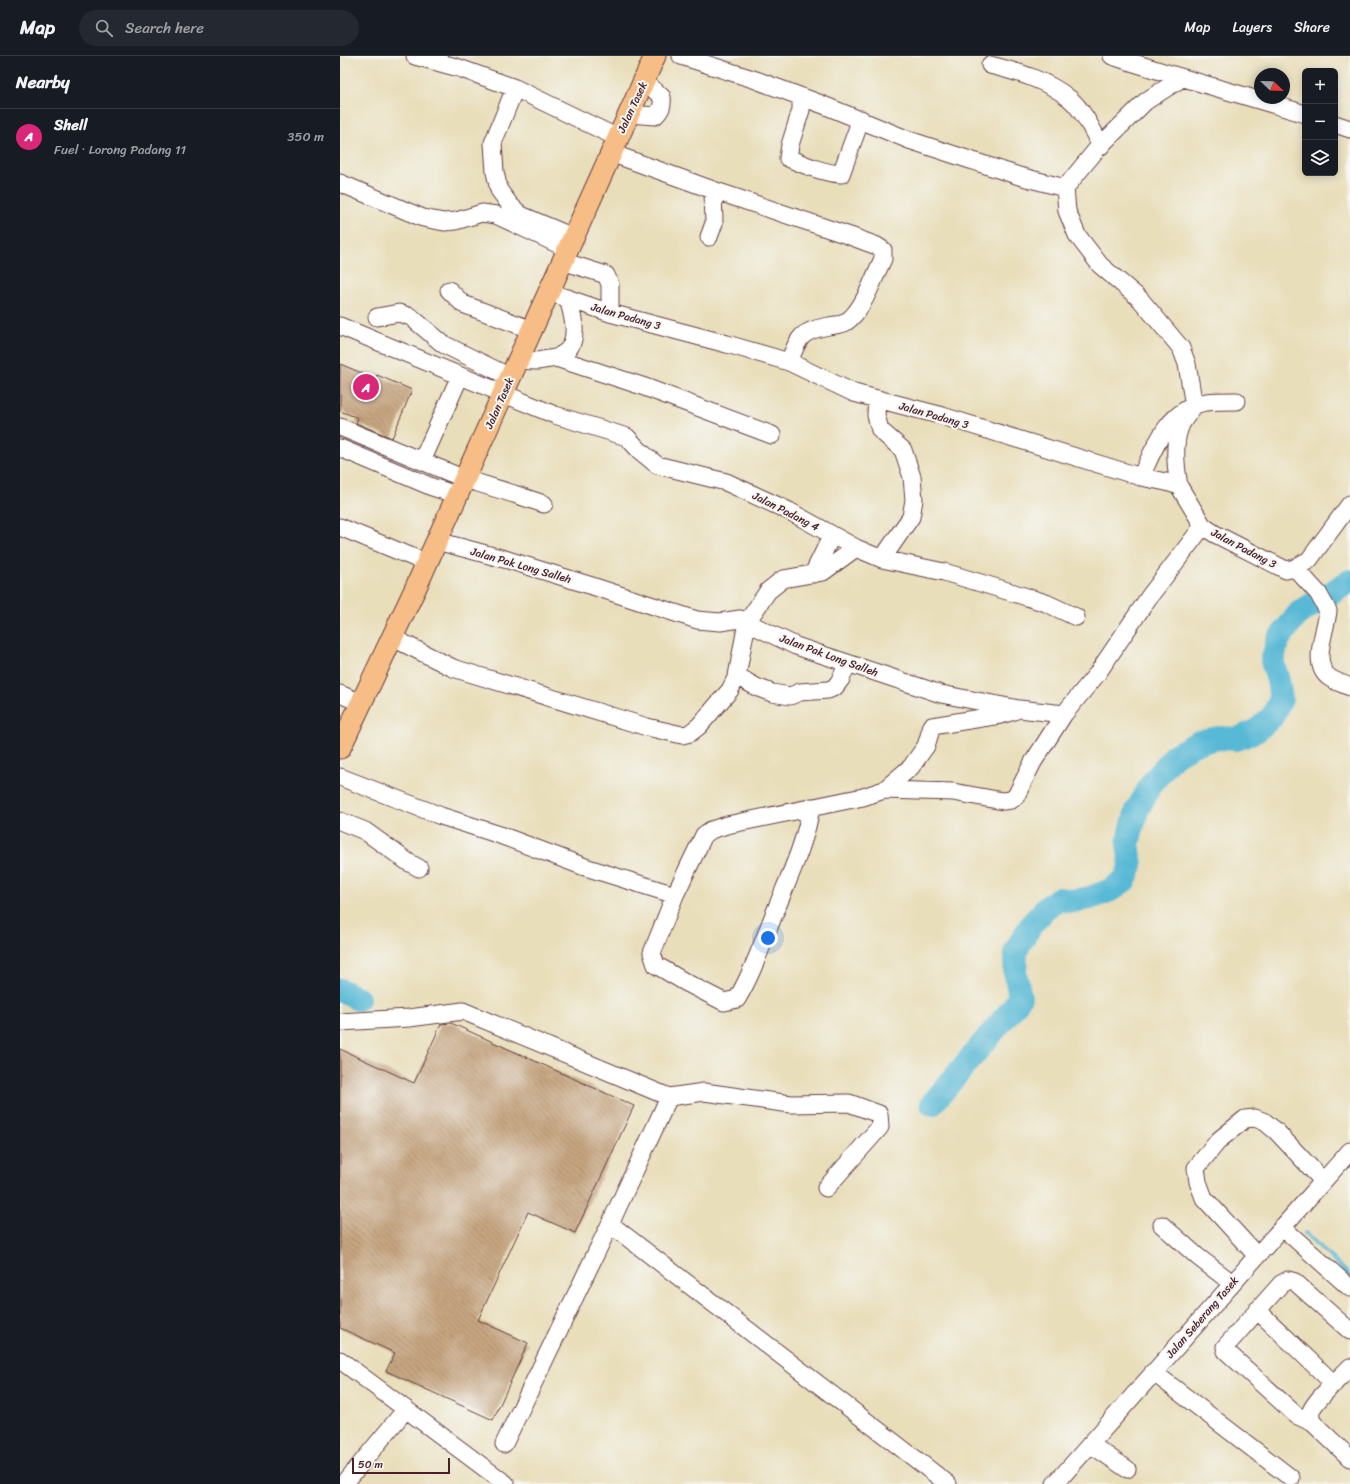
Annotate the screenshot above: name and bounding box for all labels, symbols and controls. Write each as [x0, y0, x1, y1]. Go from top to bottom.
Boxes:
search box [79, 10, 359, 46]
text: Map [20, 11, 55, 44]
text: Search here [125, 15, 204, 41]
text: Map [1185, 15, 1210, 40]
text: Layers [1232, 15, 1272, 40]
text: Share [1294, 15, 1330, 40]
icon: search [93, 17, 115, 39]
text: Nearby [16, 67, 70, 97]
north arrow [1254, 68, 1290, 104]
map controls [1302, 68, 1338, 176]
button: + [1302, 68, 1338, 104]
street label: Jalan Tasek [612, 78, 653, 137]
button: − [1302, 104, 1338, 140]
text: Shell [54, 112, 88, 138]
text: A [25, 125, 33, 148]
text: 350 m [287, 125, 324, 148]
text: Fuel · Lorong Padang 11 [54, 138, 186, 161]
button: layers [1302, 140, 1338, 176]
street label: Jalan Padang 3 [588, 297, 663, 336]
pin: A [353, 372, 379, 402]
street label: Jalan Tasek [479, 374, 519, 433]
street label: Jalan Padang 3 [896, 396, 971, 435]
street label: Jalan Padang 4 [748, 486, 823, 536]
street label: Jalan Padang 3 [1207, 523, 1280, 574]
street label: Jalan Pak Long Salleh [467, 542, 573, 589]
street label: Jalan Pak Long Salleh [776, 628, 881, 682]
your location [758, 928, 778, 948]
street label: Jalan Seberang Tasek [1161, 1272, 1244, 1363]
text: 50 m [358, 1455, 383, 1474]
scale bar [352, 1456, 450, 1475]

